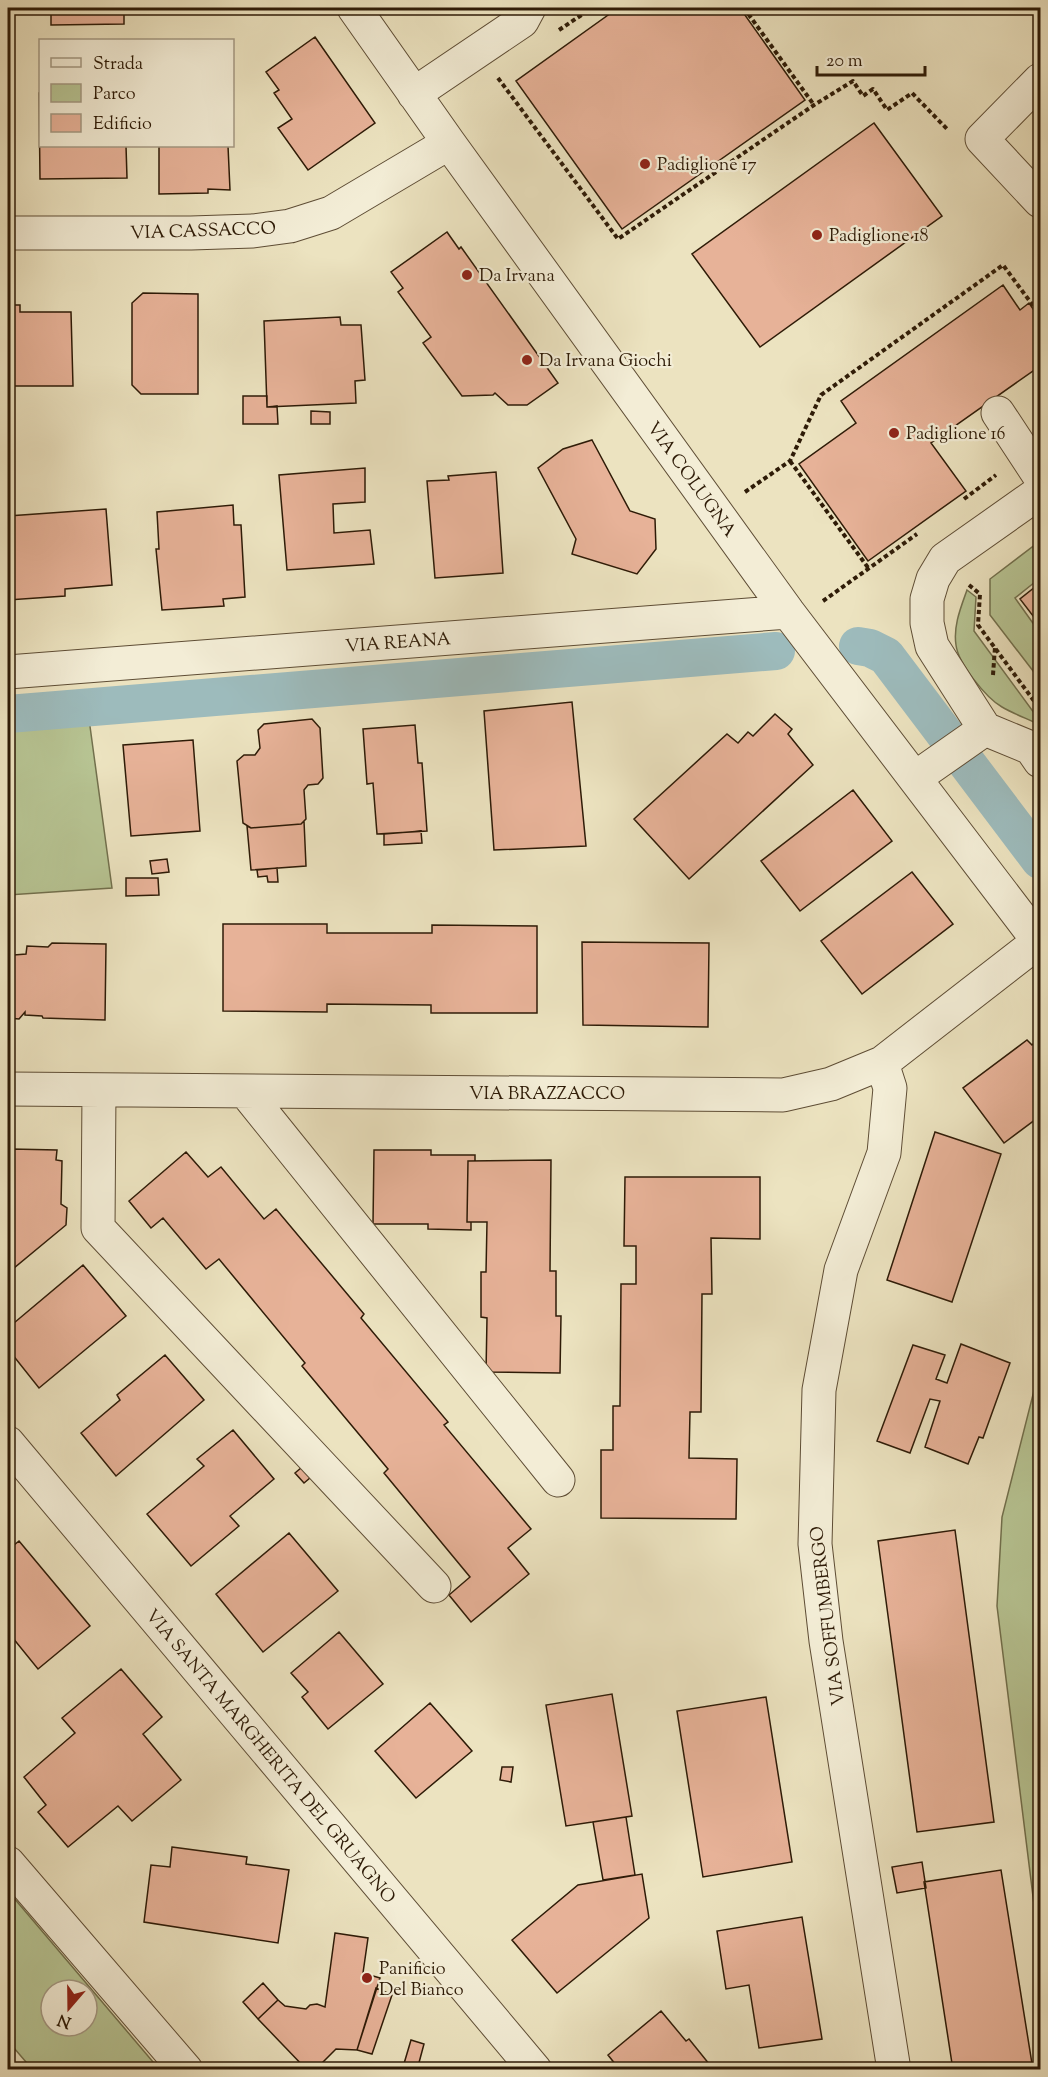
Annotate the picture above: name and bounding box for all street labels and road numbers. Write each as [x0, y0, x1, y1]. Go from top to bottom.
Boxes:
street label: VIA CASSACCO [130, 216, 277, 248]
street label: VIA COLUGNA [640, 417, 741, 544]
street label: VIA REANA [344, 627, 452, 661]
street label: VIA BRAZZACCO [469, 1082, 625, 1108]
street label: VIA SOFFUMBERGO [805, 1524, 853, 1707]
street label: VIA SANTA MARGHERITA DEL GRUAGNO [138, 1604, 401, 1910]

